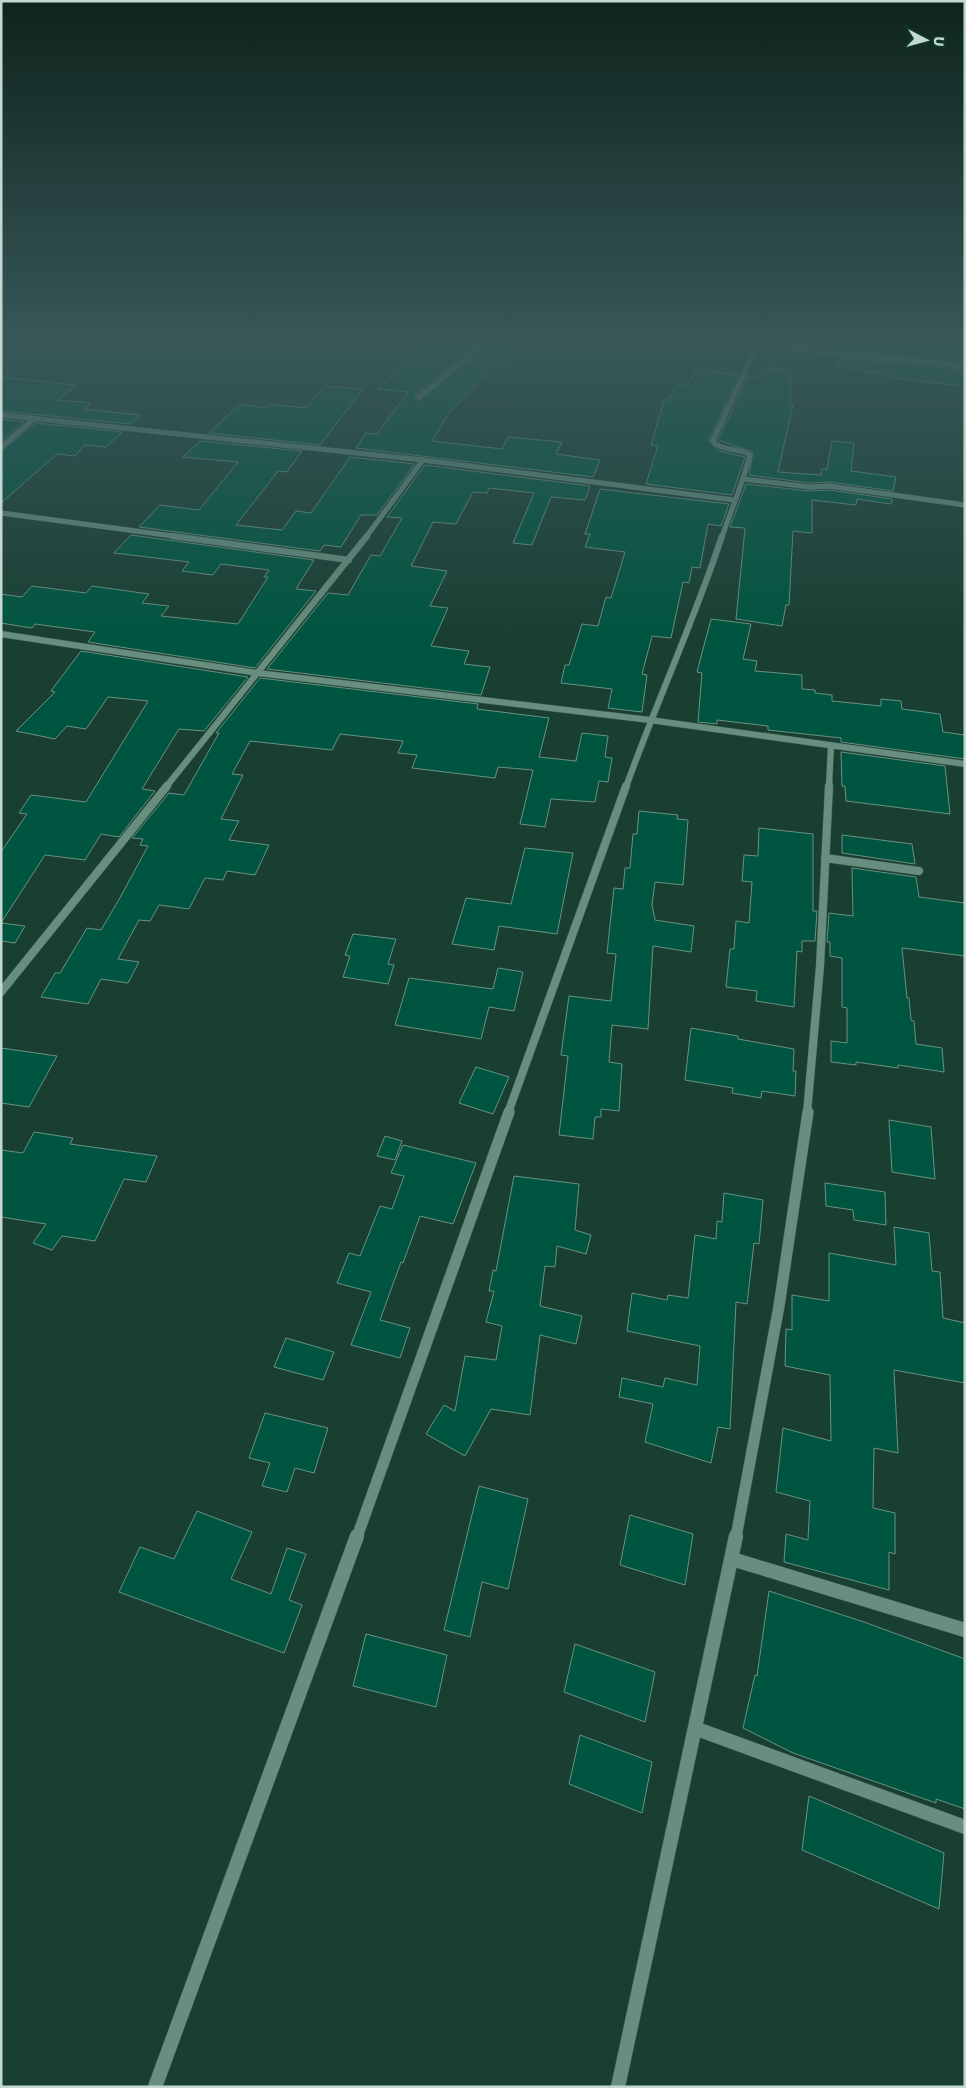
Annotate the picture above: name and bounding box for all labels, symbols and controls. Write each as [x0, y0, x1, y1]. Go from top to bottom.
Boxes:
north arrow [901, 15, 951, 65]
text: U [928, 35, 949, 47]

